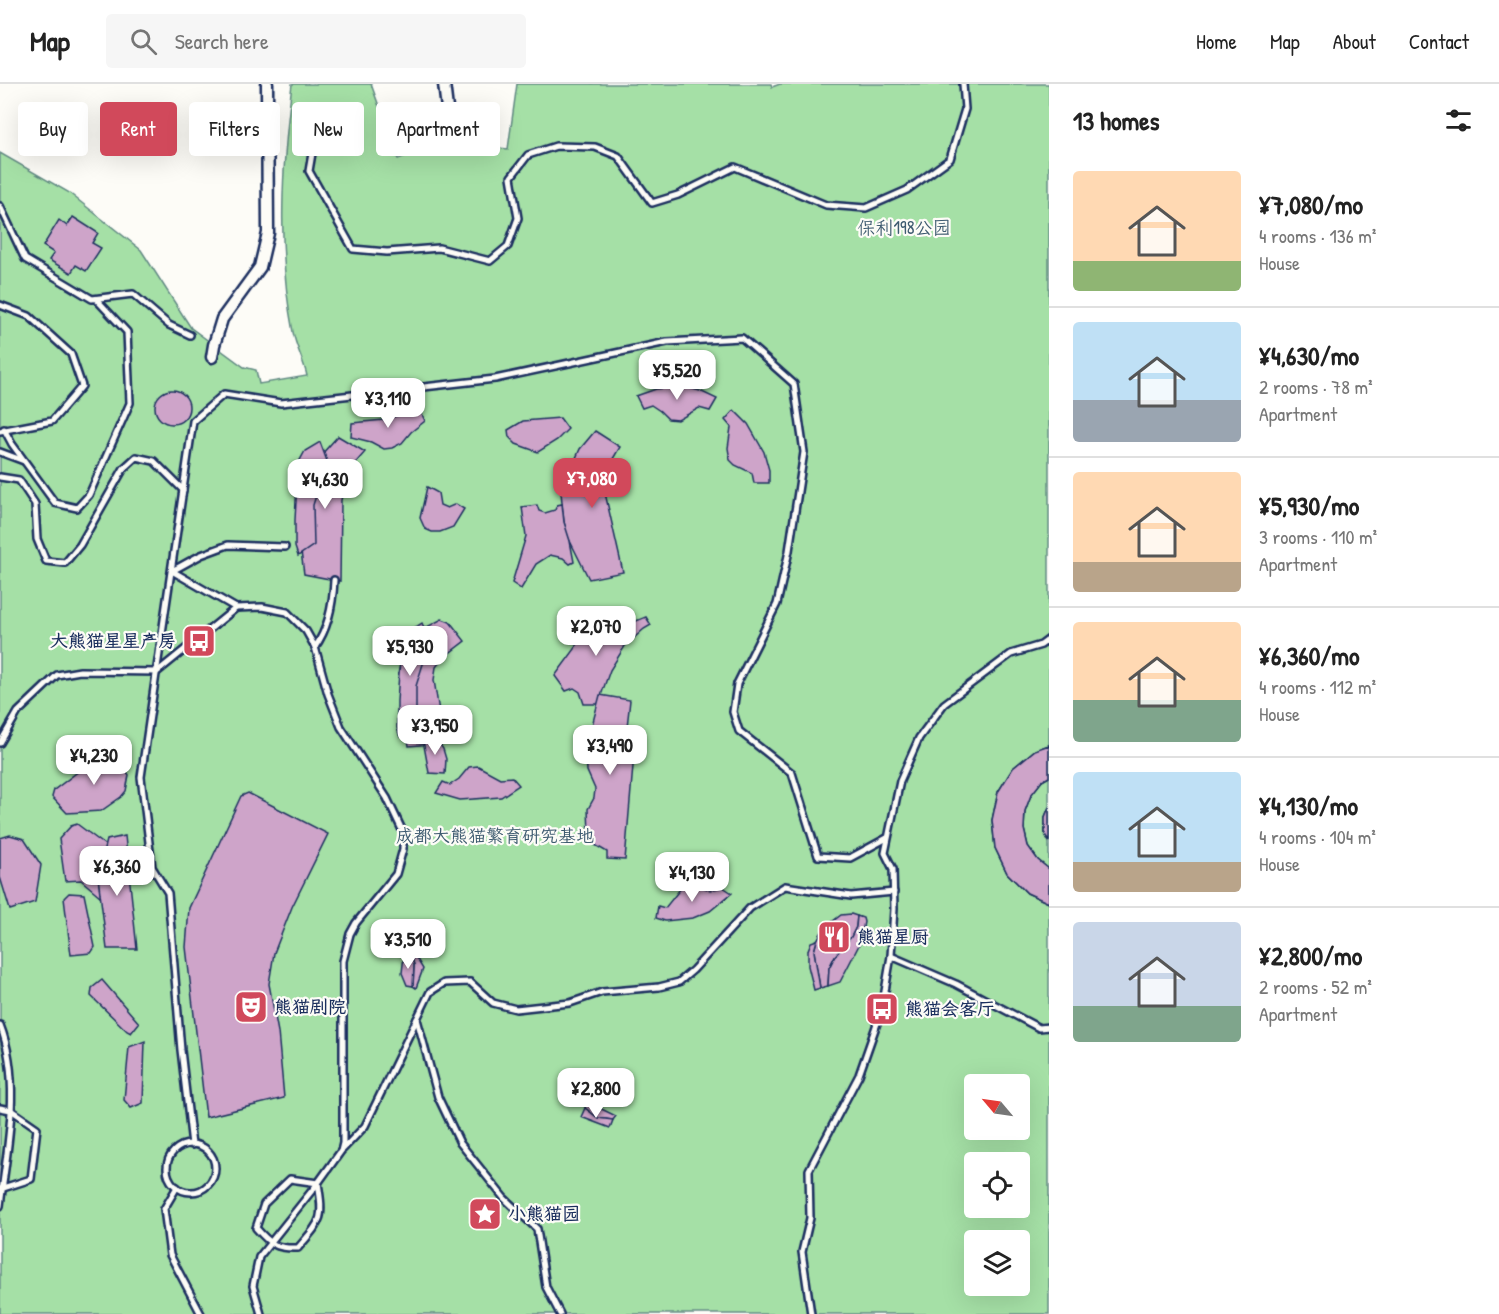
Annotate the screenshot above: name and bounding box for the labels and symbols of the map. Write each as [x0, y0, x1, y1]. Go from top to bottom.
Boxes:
park label: 保利198公园 [858, 215, 950, 240]
pin: ¥5,520 [628, 350, 726, 401]
pin: ¥3,110 [339, 378, 437, 429]
pin: ¥7,080 [543, 458, 641, 509]
pin: ¥4,630 [276, 459, 374, 510]
pin: ¥2,070 [547, 606, 645, 657]
bus stop icon: 大熊猫星星产房 [181, 623, 217, 659]
pin: ¥5,930 [361, 626, 459, 677]
place label: 大熊猫星星产房 [50, 628, 176, 653]
pin: ¥3,950 [386, 705, 484, 756]
pin: ¥3,490 [561, 725, 659, 776]
pin: ¥4,230 [45, 735, 143, 786]
park label: 成都大熊猫繁育研究基地 [396, 823, 594, 848]
pin: ¥6,360 [68, 846, 166, 897]
pin: ¥4,130 [643, 852, 741, 903]
pin: ¥3,510 [359, 919, 457, 970]
restaurant icon: 熊猫星厨 [816, 919, 852, 955]
place label: 熊猫星厨 [857, 924, 929, 949]
theatre icon: 熊猫剧院 [233, 989, 269, 1025]
bus stop icon: 熊猫会客厅 [864, 991, 900, 1027]
place label: 熊猫剧院 [274, 994, 346, 1019]
place label: 熊猫会客厅 [905, 996, 995, 1021]
pin: ¥2,800 [547, 1068, 645, 1119]
north arrow [964, 1074, 1030, 1140]
place icon: 小熊猫园 [467, 1196, 503, 1232]
place label: 小熊猫园 [508, 1201, 580, 1226]

